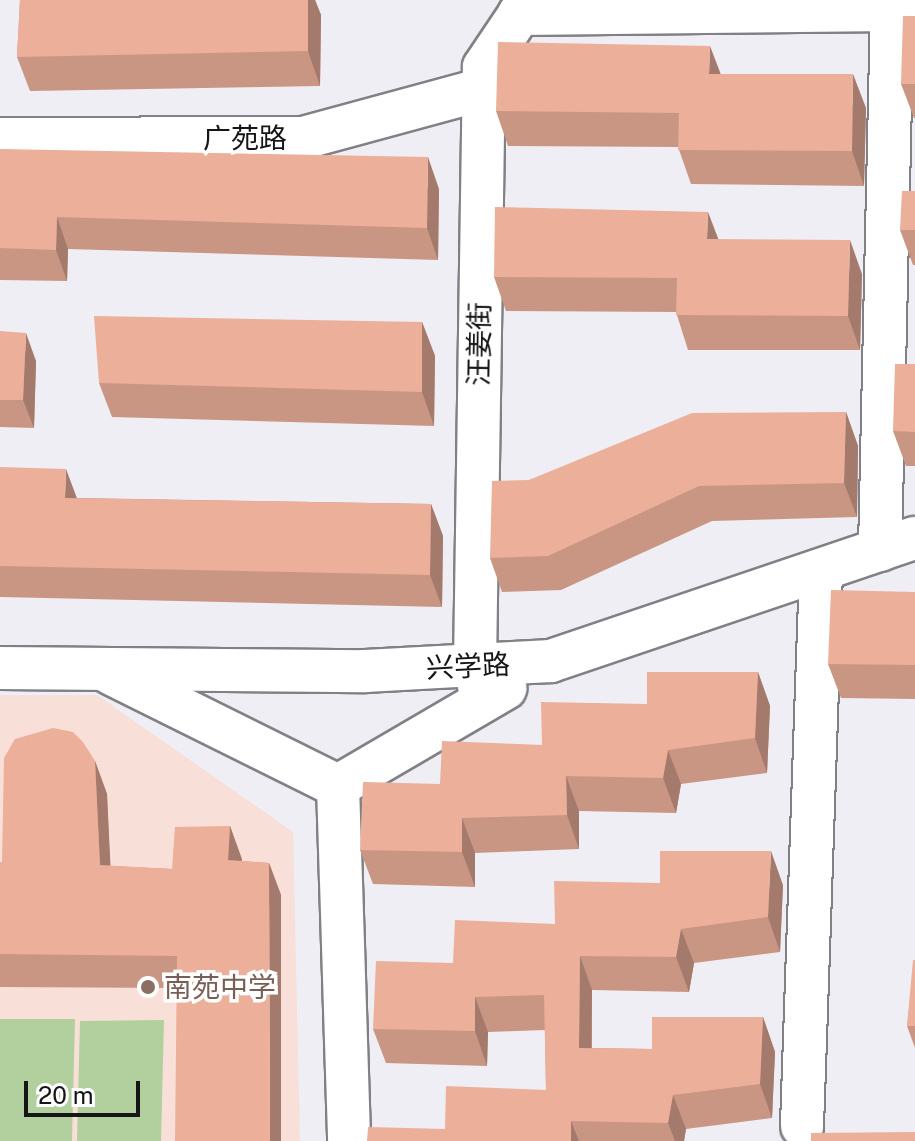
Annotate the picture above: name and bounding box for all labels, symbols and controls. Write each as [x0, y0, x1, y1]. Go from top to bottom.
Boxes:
street label: 广苑路 [203, 121, 287, 155]
street label: 汪姜街 [461, 302, 497, 386]
street label: 兴学路 [425, 647, 511, 685]
place label: 南苑中学 [164, 970, 276, 1004]
marker: 南苑中学 [139, 978, 157, 996]
scale bar [28, 1065, 144, 1115]
text: 20 m [38, 1081, 94, 1109]

